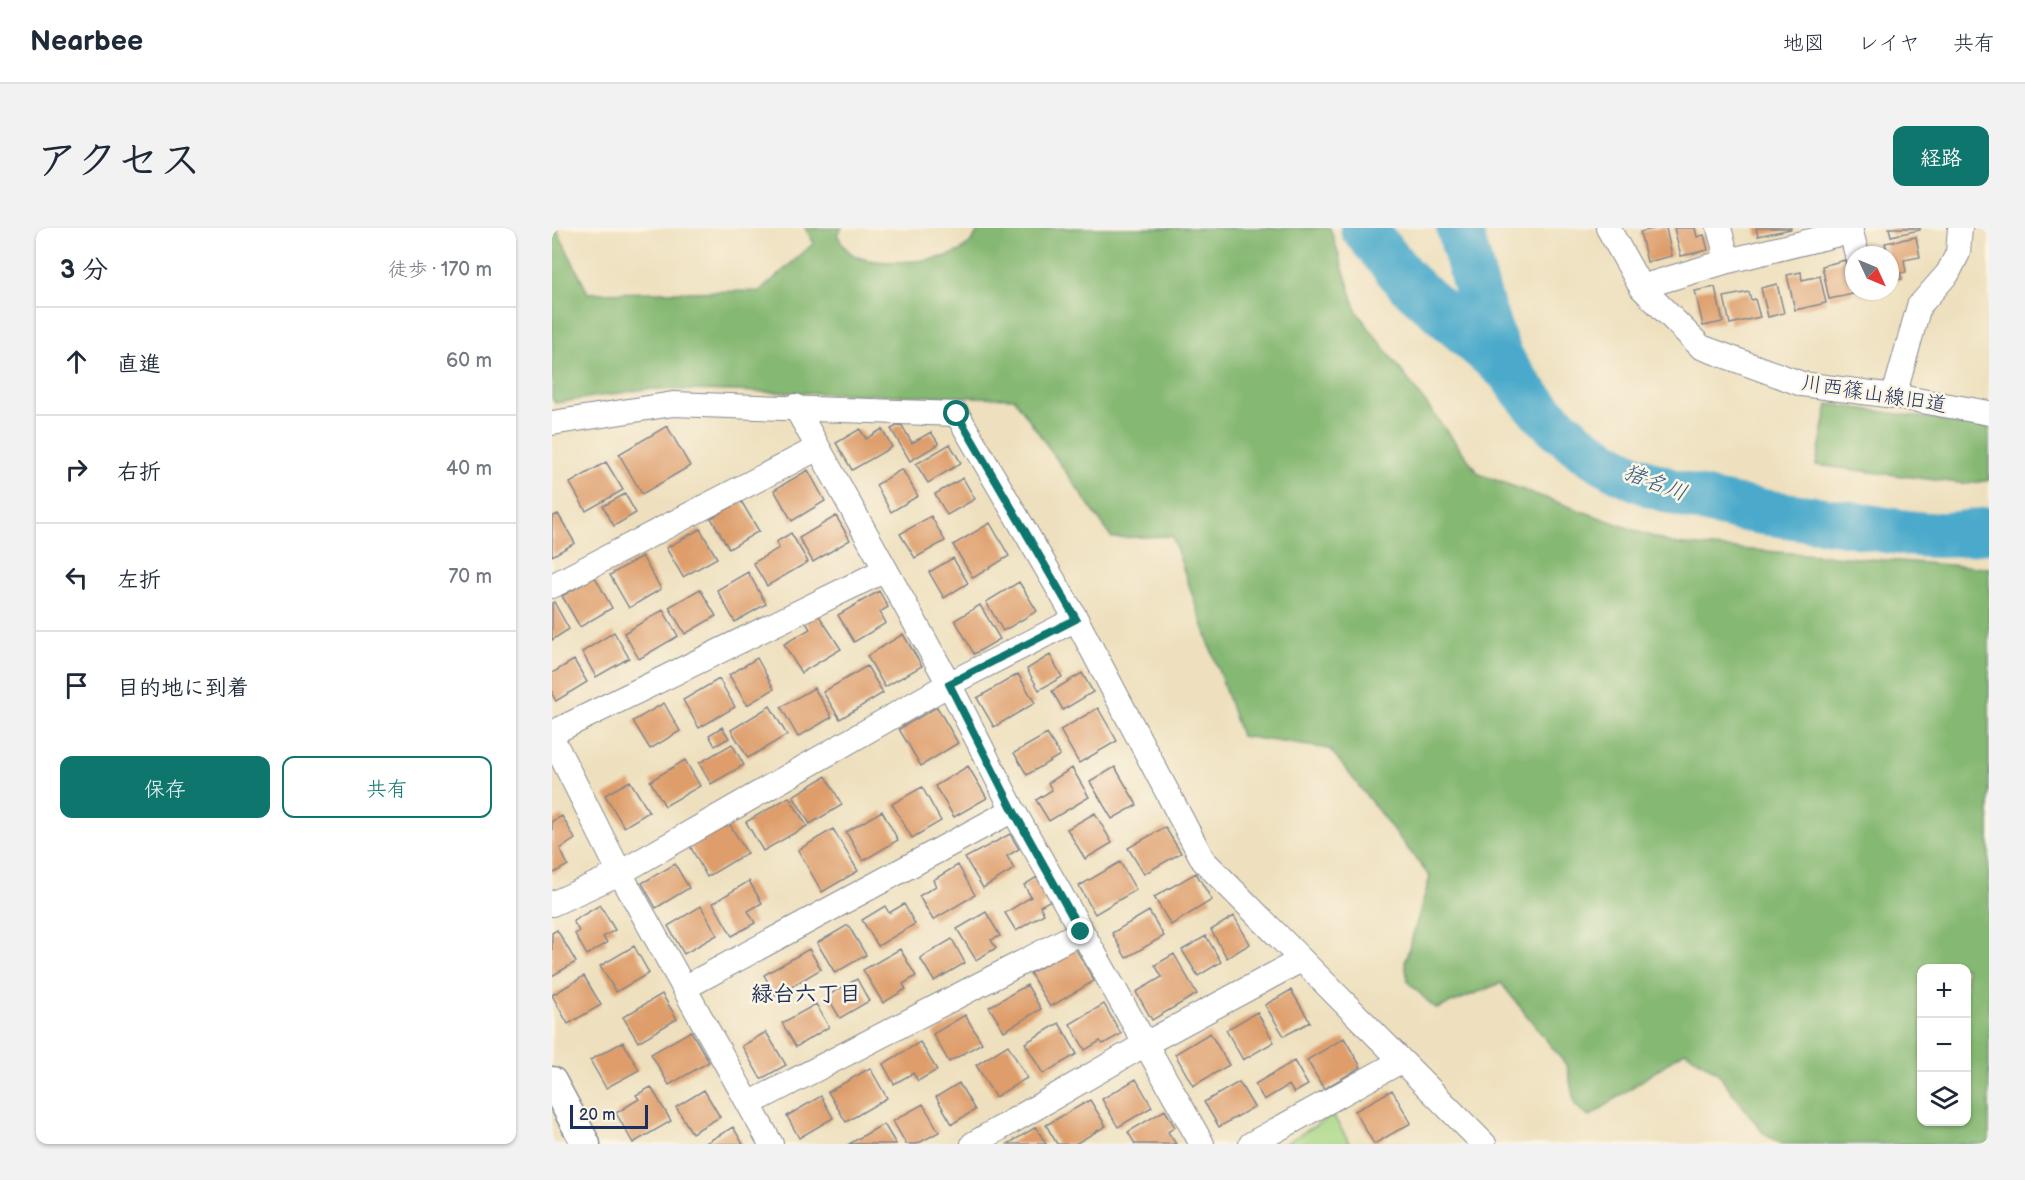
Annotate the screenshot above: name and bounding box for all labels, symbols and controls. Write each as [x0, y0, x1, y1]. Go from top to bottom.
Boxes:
text: Nearbee [30, 25, 143, 58]
text: 地図 [1783, 31, 1825, 56]
text: レイヤ [1858, 31, 1920, 56]
text: 共有 [1953, 31, 1995, 56]
button: 経路 [1893, 126, 1989, 186]
text: アクセス [36, 136, 201, 187]
north arrow [1845, 246, 1899, 300]
text: 3 分 [60, 255, 108, 286]
text: 徒歩 · 170 m [388, 258, 492, 282]
icon: ahead [60, 345, 93, 378]
text: 60 m [446, 349, 492, 373]
text: 直進 [117, 351, 161, 378]
street label: 川西篠山線旧道 [1799, 370, 1949, 418]
route start [943, 400, 969, 426]
icon: right [60, 453, 93, 486]
text: 40 m [446, 457, 492, 481]
text: 右折 [117, 459, 161, 486]
water label: 猪名川 [1619, 459, 1691, 507]
icon: left [60, 561, 93, 594]
text: 70 m [448, 565, 492, 589]
text: 左折 [117, 567, 161, 594]
icon: arrive [60, 669, 93, 702]
text: 目的地に到着 [117, 675, 249, 702]
button: 保存 [60, 756, 270, 818]
button: 共有 [282, 756, 492, 818]
route end [1067, 918, 1093, 944]
map controls [1917, 964, 1971, 1126]
button: + [1917, 964, 1971, 1018]
district label: 緑台六丁目 [751, 981, 861, 1008]
button: − [1917, 1018, 1971, 1072]
button: layers [1917, 1072, 1971, 1126]
scale bar [570, 1102, 648, 1130]
text: 20 m [579, 1106, 615, 1125]

